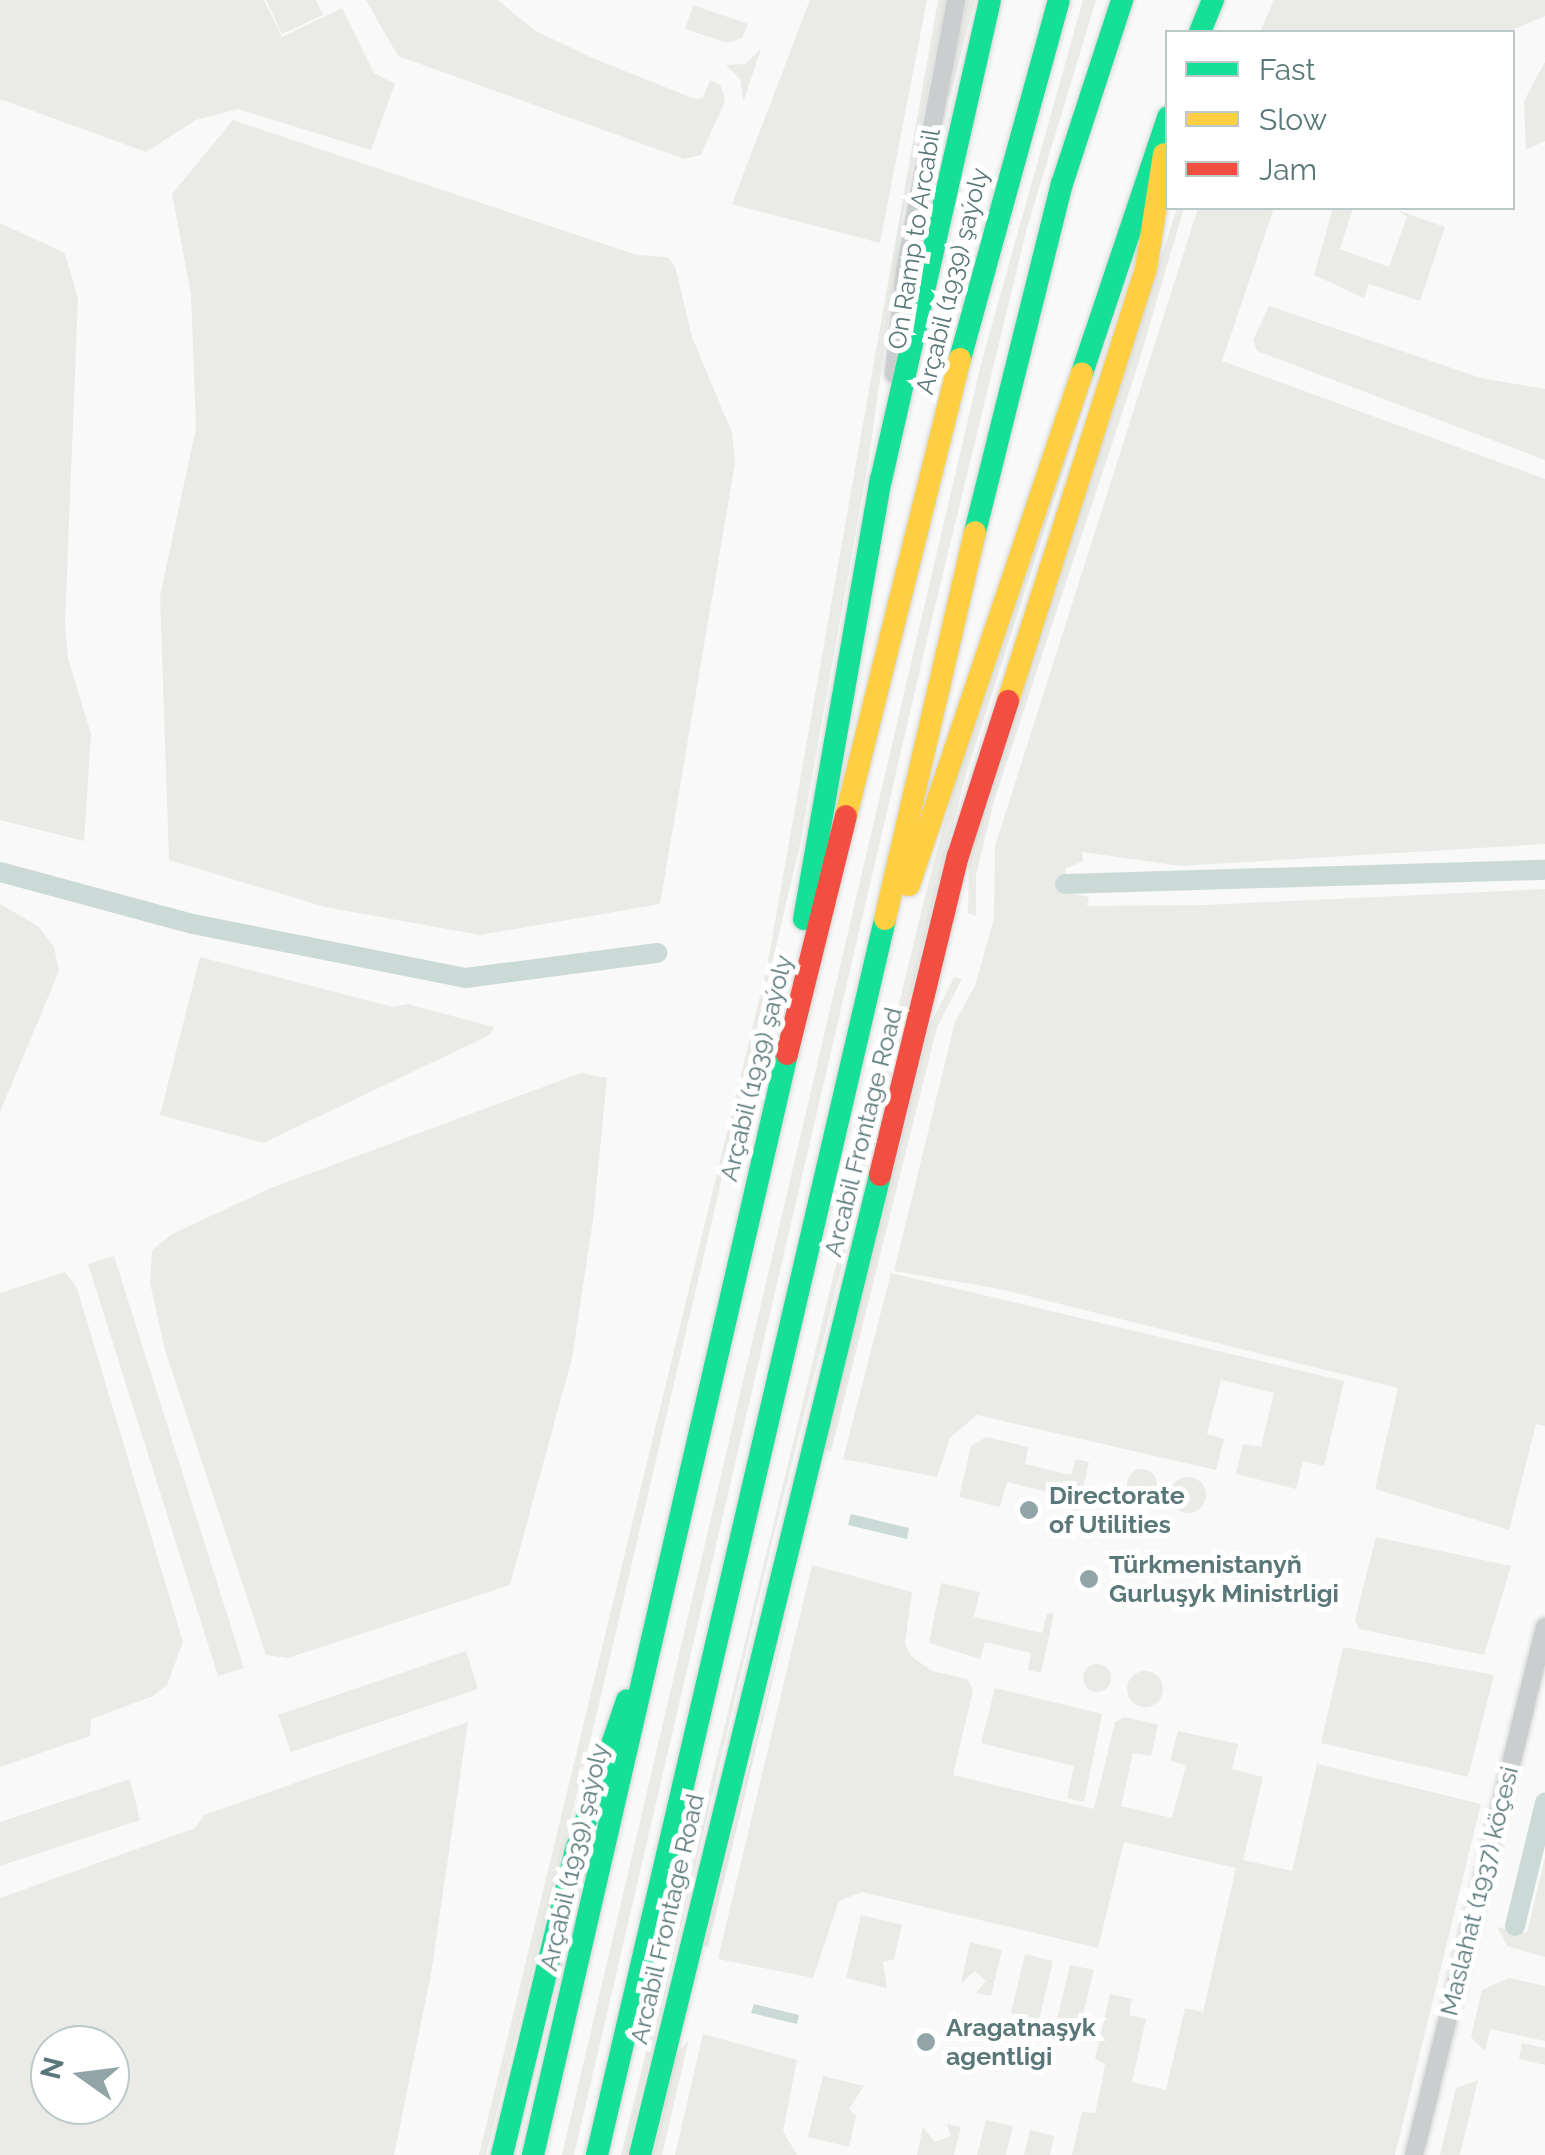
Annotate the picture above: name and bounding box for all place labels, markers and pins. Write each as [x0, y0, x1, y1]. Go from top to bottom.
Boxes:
place label: Directorate of Utilities [1049, 1481, 1185, 1540]
marker: Directorate of Utilities [1018, 1499, 1040, 1521]
place label: Türkmenistanyň Gurluşyk Ministrligi [1109, 1550, 1339, 1609]
marker: Türkmenistanyň Gurluşyk Ministrligi [1078, 1568, 1100, 1590]
place label: Aragatnaşyk agentligi [946, 2013, 1096, 2072]
marker: Aragatnaşyk agentligi [915, 2031, 937, 2053]

